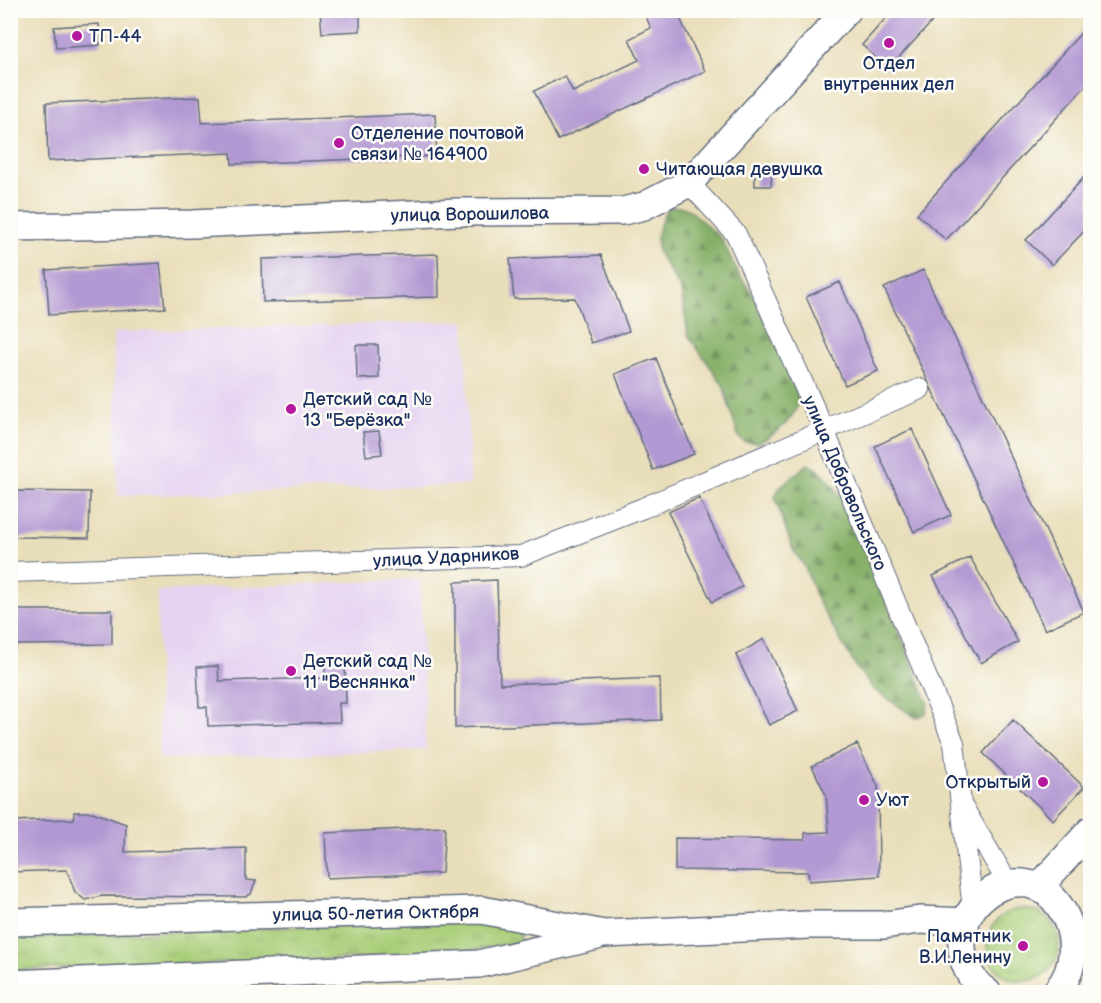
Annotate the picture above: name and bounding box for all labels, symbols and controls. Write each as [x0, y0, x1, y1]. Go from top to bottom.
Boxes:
place label: ТП-44 [89, 26, 142, 47]
marker: ТП-44 [70, 29, 84, 43]
marker: Отдел внутренних дел [882, 36, 896, 50]
place label: Отдел внутренних дел [823, 53, 955, 95]
place label: Отделение почтовой связи № 164900 [351, 123, 524, 165]
marker: Отделение почтовой связи № 164900 [332, 136, 346, 150]
place label: Читающая девушка [656, 159, 823, 180]
marker: Читающая девушка [637, 162, 651, 176]
street label: улица Ворошилова [391, 203, 550, 226]
place label: Детский сад № 13 "Берёзка" [303, 389, 432, 431]
street label: улица Добровольского [798, 393, 891, 574]
marker: Детский сад № 13 "Берёзка" [284, 402, 298, 416]
street label: улица Ударников [372, 543, 520, 572]
place label: Детский сад № 11 "Веснянка" [303, 651, 432, 693]
marker: Детский сад № 11 "Веснянка" [284, 664, 298, 678]
place label: Открытый [945, 772, 1031, 793]
marker: Открытый [1036, 775, 1050, 789]
place label: Уют [876, 790, 910, 811]
marker: Уют [857, 793, 871, 807]
street label: улица 50-летия Октября [273, 901, 479, 926]
place label: Памятник В.И.Ленину [919, 926, 1012, 968]
marker: Памятник В.И.Ленину [1016, 939, 1030, 953]

